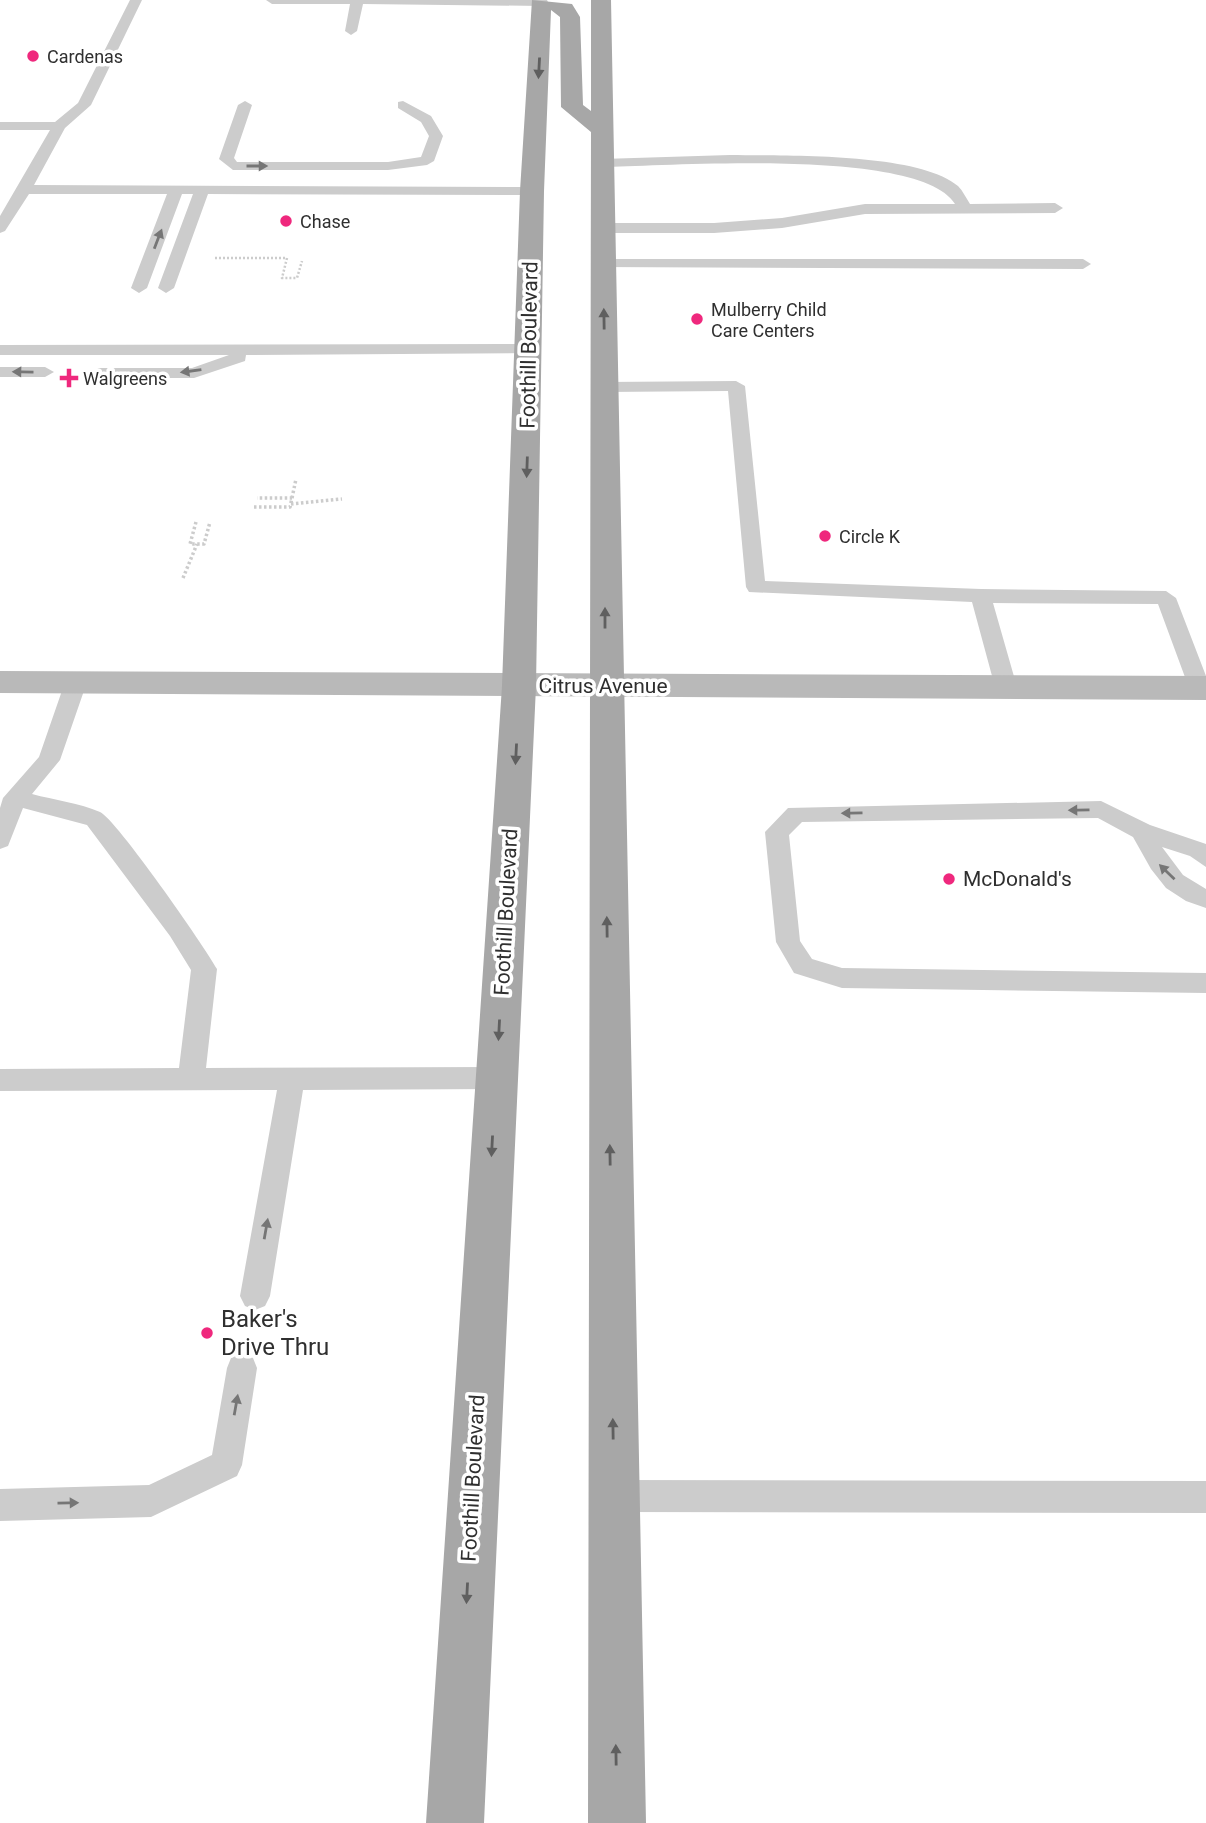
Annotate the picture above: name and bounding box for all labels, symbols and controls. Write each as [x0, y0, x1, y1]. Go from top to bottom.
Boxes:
place label: Cardenas [47, 46, 123, 67]
marker: Cardenas [25, 48, 41, 64]
one-way arrow [533, 57, 544, 79]
one-way arrow [247, 160, 269, 172]
place label: Chase [300, 211, 350, 232]
marker: Chase [278, 213, 294, 229]
one-way arrow [152, 229, 163, 250]
street label: Foothill Boulevard [516, 261, 542, 429]
place label: Mulberry Child Care Centers [711, 299, 827, 341]
one-way arrow [598, 307, 610, 329]
marker: Mulberry Child Care Centers [689, 311, 705, 327]
one-way arrow [11, 366, 33, 378]
one-way arrow [180, 366, 202, 377]
place label: Walgreens [83, 368, 167, 389]
marker: Walgreens [61, 370, 77, 386]
one-way arrow [521, 456, 532, 478]
place label: Circle K [839, 526, 901, 547]
marker: Circle K [817, 528, 833, 544]
one-way arrow [599, 607, 611, 629]
street label: Citrus Avenue [538, 674, 668, 698]
one-way arrow [510, 744, 521, 766]
one-way arrow [1068, 804, 1090, 816]
one-way arrow [840, 807, 862, 819]
street label: Foothill Boulevard [490, 828, 522, 996]
one-way arrow [1159, 865, 1176, 881]
place label: McDonald's [963, 867, 1072, 891]
marker: McDonald's [941, 871, 957, 887]
one-way arrow [602, 916, 613, 938]
one-way arrow [493, 1020, 504, 1042]
one-way arrow [486, 1135, 497, 1157]
one-way arrow [604, 1144, 615, 1166]
one-way arrow [261, 1218, 272, 1240]
place label: Baker's Drive Thru [221, 1305, 329, 1361]
marker: Baker's Drive Thru [199, 1325, 215, 1341]
one-way arrow [231, 1394, 242, 1416]
street label: Foothill Boulevard [457, 1394, 489, 1562]
one-way arrow [607, 1418, 618, 1440]
one-way arrow [57, 1498, 79, 1509]
one-way arrow [461, 1583, 472, 1605]
one-way arrow [610, 1744, 622, 1766]

